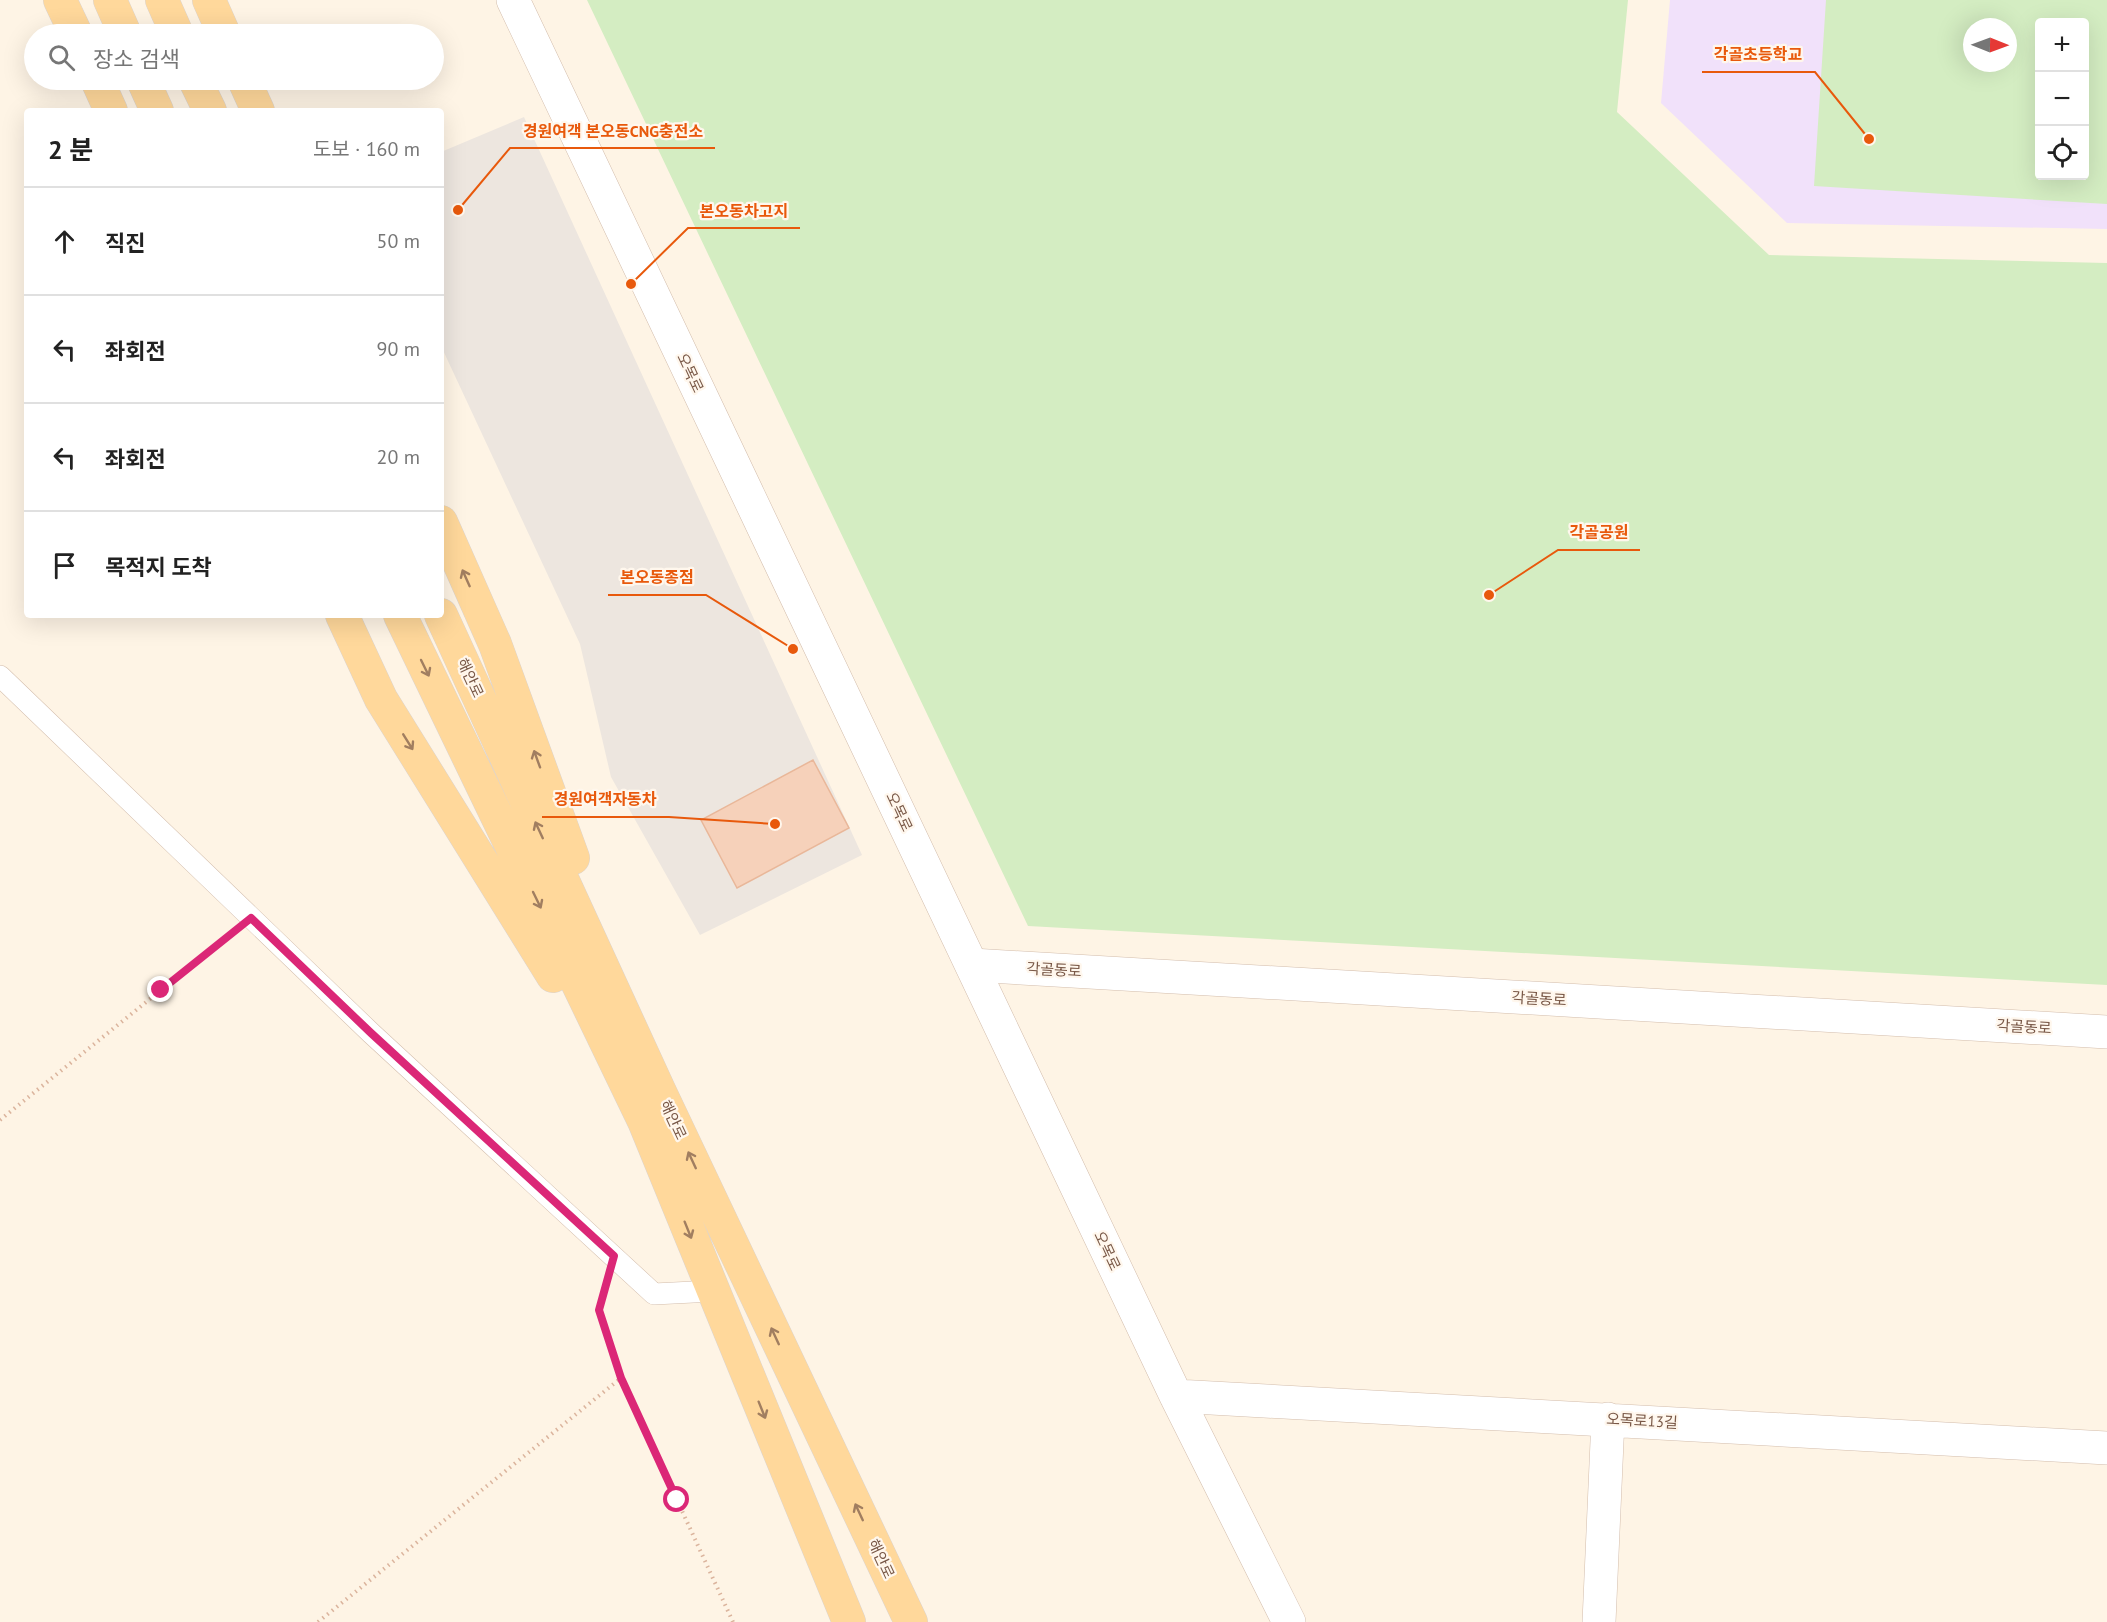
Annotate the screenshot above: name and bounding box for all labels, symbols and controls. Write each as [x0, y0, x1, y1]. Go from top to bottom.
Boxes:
north arrow [1963, 18, 2017, 72]
map controls [2035, 18, 2089, 180]
button: + [2035, 18, 2089, 72]
search box [24, 24, 444, 90]
callout: 각골초등학교 [1702, 38, 1815, 72]
icon: search [45, 41, 78, 74]
text: 각골초등학교 [1714, 44, 1802, 64]
text: 장소 검색 [93, 45, 180, 73]
button: − [2035, 72, 2089, 126]
callout: 경원여객 본오동CNG충전소 [510, 114, 715, 148]
text: 경원여객 본오동CNG충전소 [523, 121, 704, 141]
button: locate [2035, 126, 2089, 180]
text: 2 분 [48, 133, 93, 166]
text: 도보 · 160 m [313, 136, 420, 162]
callout: 본오동차고지 [688, 194, 800, 228]
text: 본오동차고지 [700, 201, 788, 221]
icon: ahead [48, 225, 81, 258]
text: 50 m [377, 228, 420, 254]
text: 직진 [105, 229, 145, 257]
icon: left [48, 333, 81, 366]
text: 90 m [377, 336, 420, 362]
text: 좌회전 [105, 337, 166, 365]
street label: 오목로 [673, 350, 708, 396]
icon: left [48, 441, 81, 474]
text: 20 m [377, 444, 420, 470]
text: 좌회전 [105, 445, 166, 473]
callout: 각골공원 [1558, 516, 1640, 550]
text: 각골공원 [1570, 522, 1628, 542]
icon: arrive [48, 549, 81, 582]
text: 목적지 도착 [105, 553, 212, 581]
callout: 본오동종점 [608, 561, 706, 595]
text: 본오동종점 [620, 567, 694, 587]
one-way arrow [460, 569, 471, 588]
street label: 해안로 [453, 655, 488, 701]
one-way arrow [420, 658, 432, 676]
one-way arrow [401, 733, 414, 750]
one-way arrow [531, 750, 542, 769]
callout: 경원여객자동차 [542, 783, 669, 817]
text: 경원여객자동차 [553, 789, 657, 809]
street label: 오목로 [882, 789, 917, 835]
one-way arrow [533, 822, 545, 840]
one-way arrow [532, 891, 544, 909]
street label: 각골동로 [1026, 959, 1082, 980]
route end [147, 976, 173, 1002]
street label: 각골동로 [1511, 988, 1567, 1009]
street label: 각골동로 [1996, 1016, 2052, 1037]
street label: 해안로 [656, 1097, 691, 1143]
one-way arrow [685, 1151, 697, 1169]
one-way arrow [683, 1220, 694, 1239]
street label: 오목로 [1090, 1228, 1125, 1274]
one-way arrow [769, 1328, 781, 1346]
one-way arrow [757, 1401, 768, 1419]
street label: 오목로13길 [1606, 1409, 1678, 1432]
route start [663, 1486, 689, 1512]
one-way arrow [852, 1504, 864, 1522]
street label: 해안로 [864, 1536, 899, 1582]

